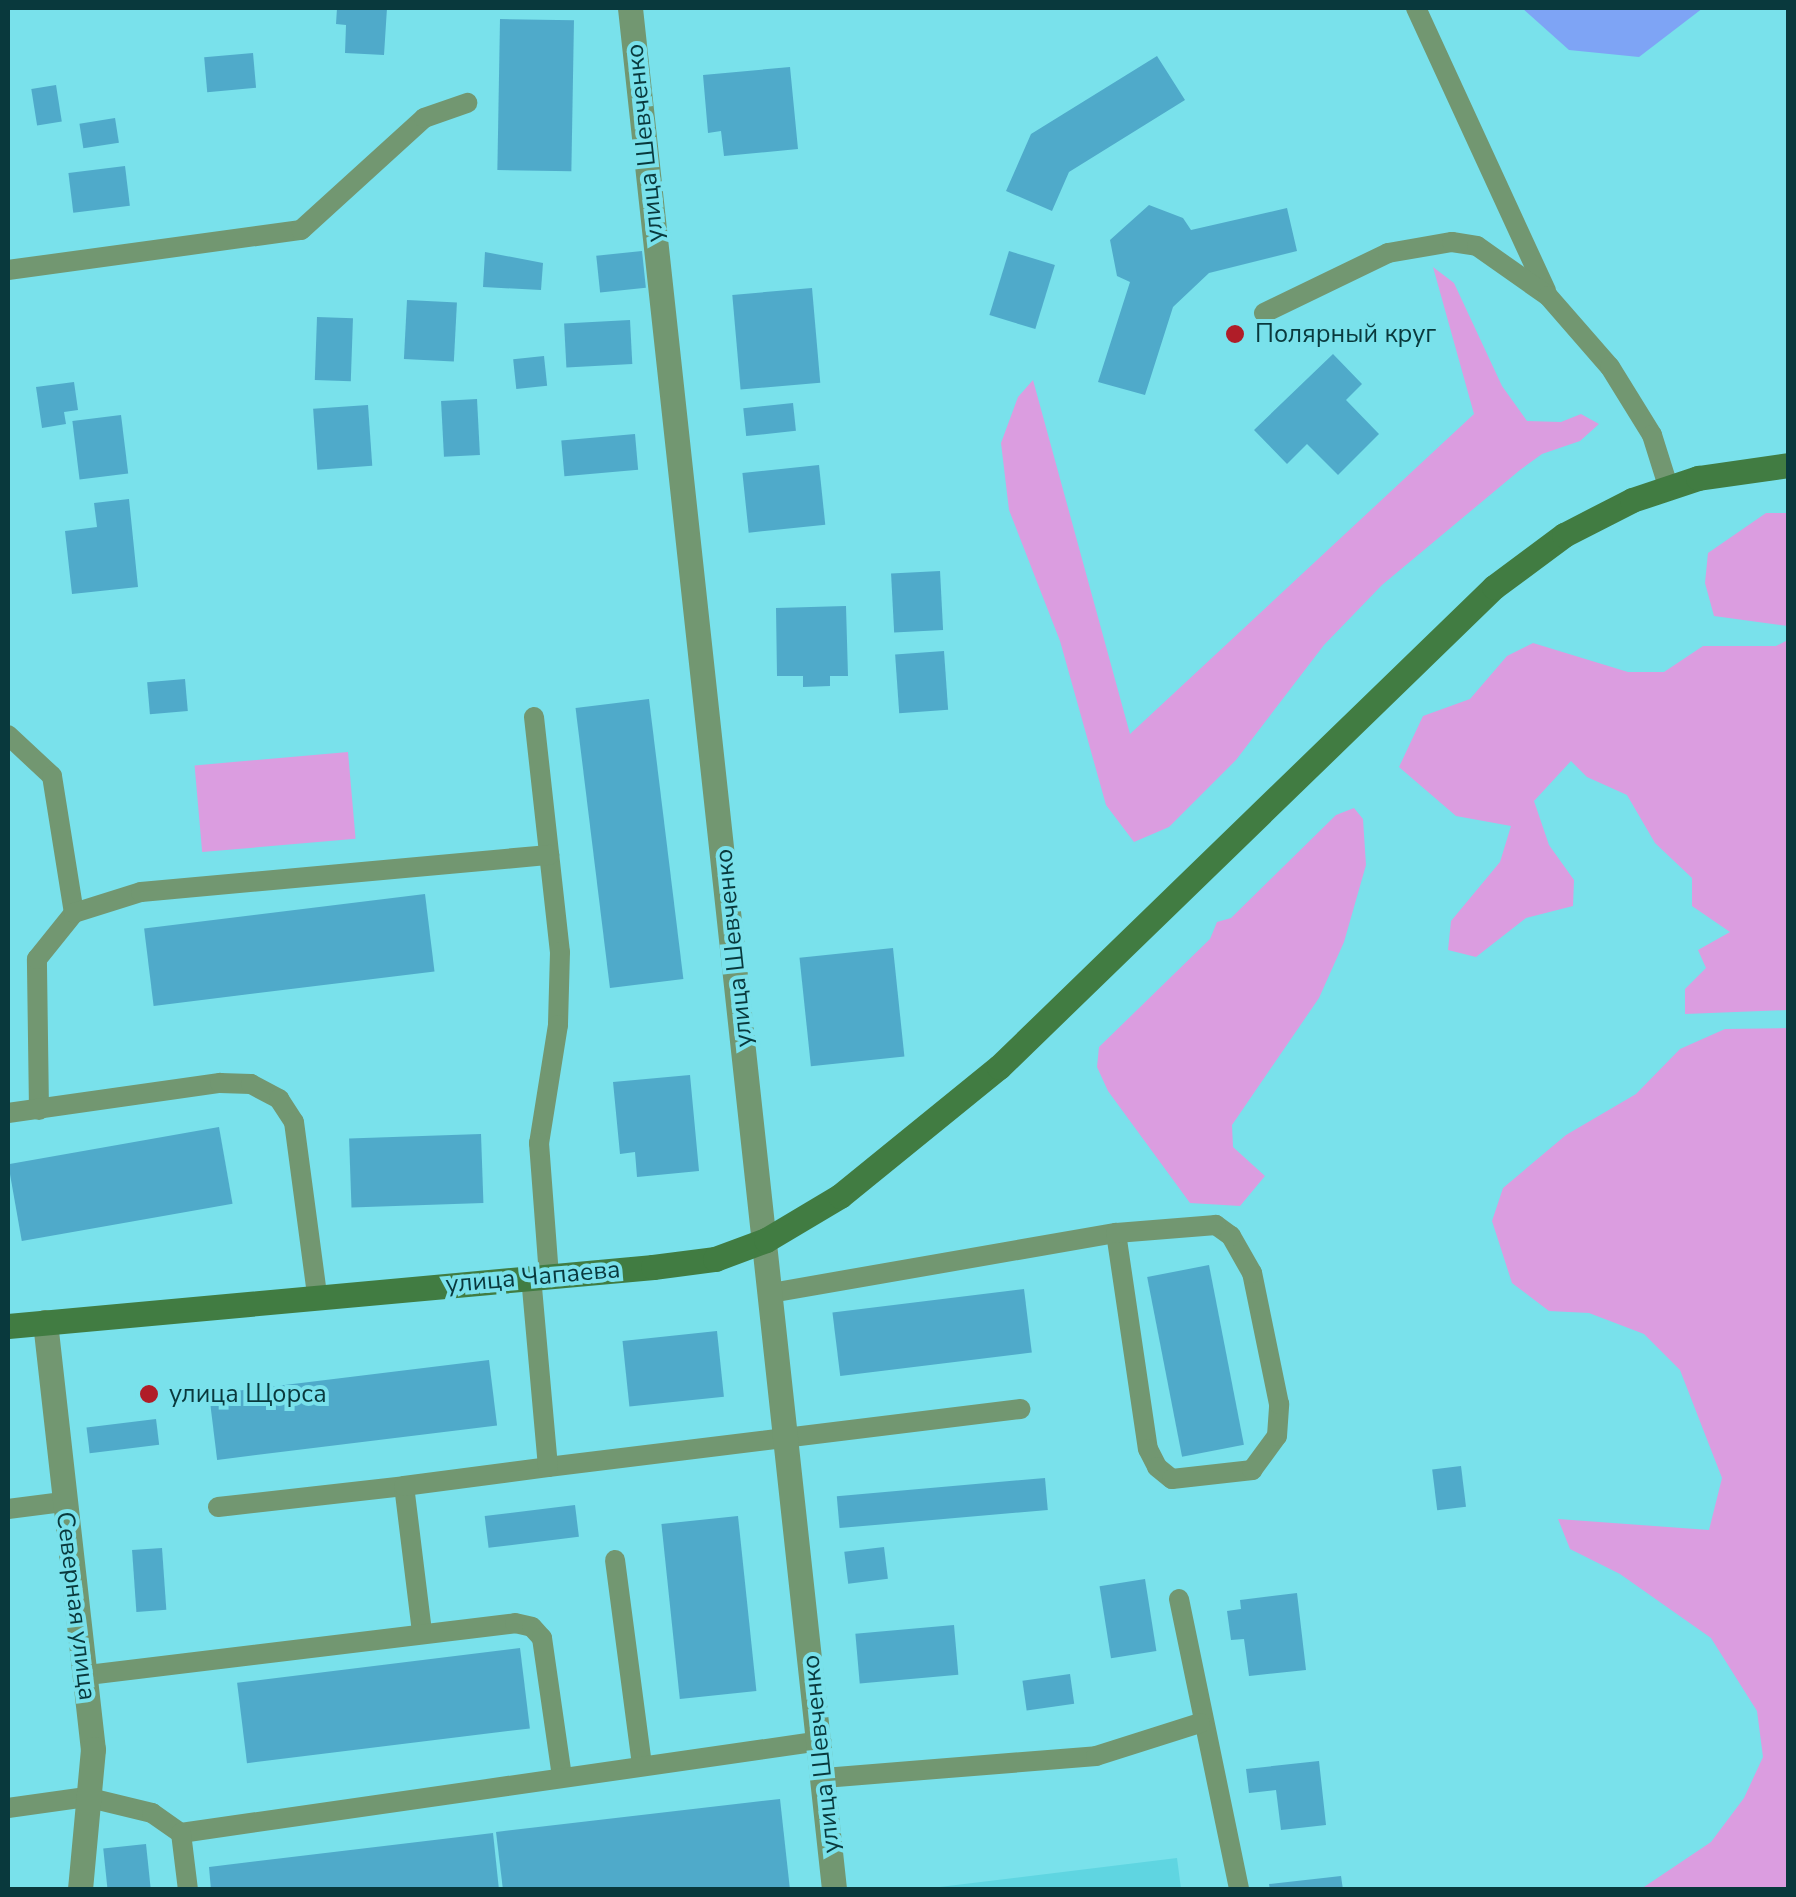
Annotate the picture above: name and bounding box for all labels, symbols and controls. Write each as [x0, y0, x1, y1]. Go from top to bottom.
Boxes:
street label: улица Шевченко [620, 42, 670, 244]
place label: Полярный круг [1255, 319, 1436, 349]
marker: Полярный круг [1224, 323, 1246, 345]
street label: улица Шевченко [709, 847, 759, 1049]
street label: улица Чапаева [444, 1254, 622, 1300]
place label: улица Щорса [169, 1379, 327, 1409]
marker: улица Щорса [138, 1383, 160, 1405]
street label: Северная улица [50, 1510, 102, 1702]
street label: улица Шевченко [796, 1653, 846, 1855]

